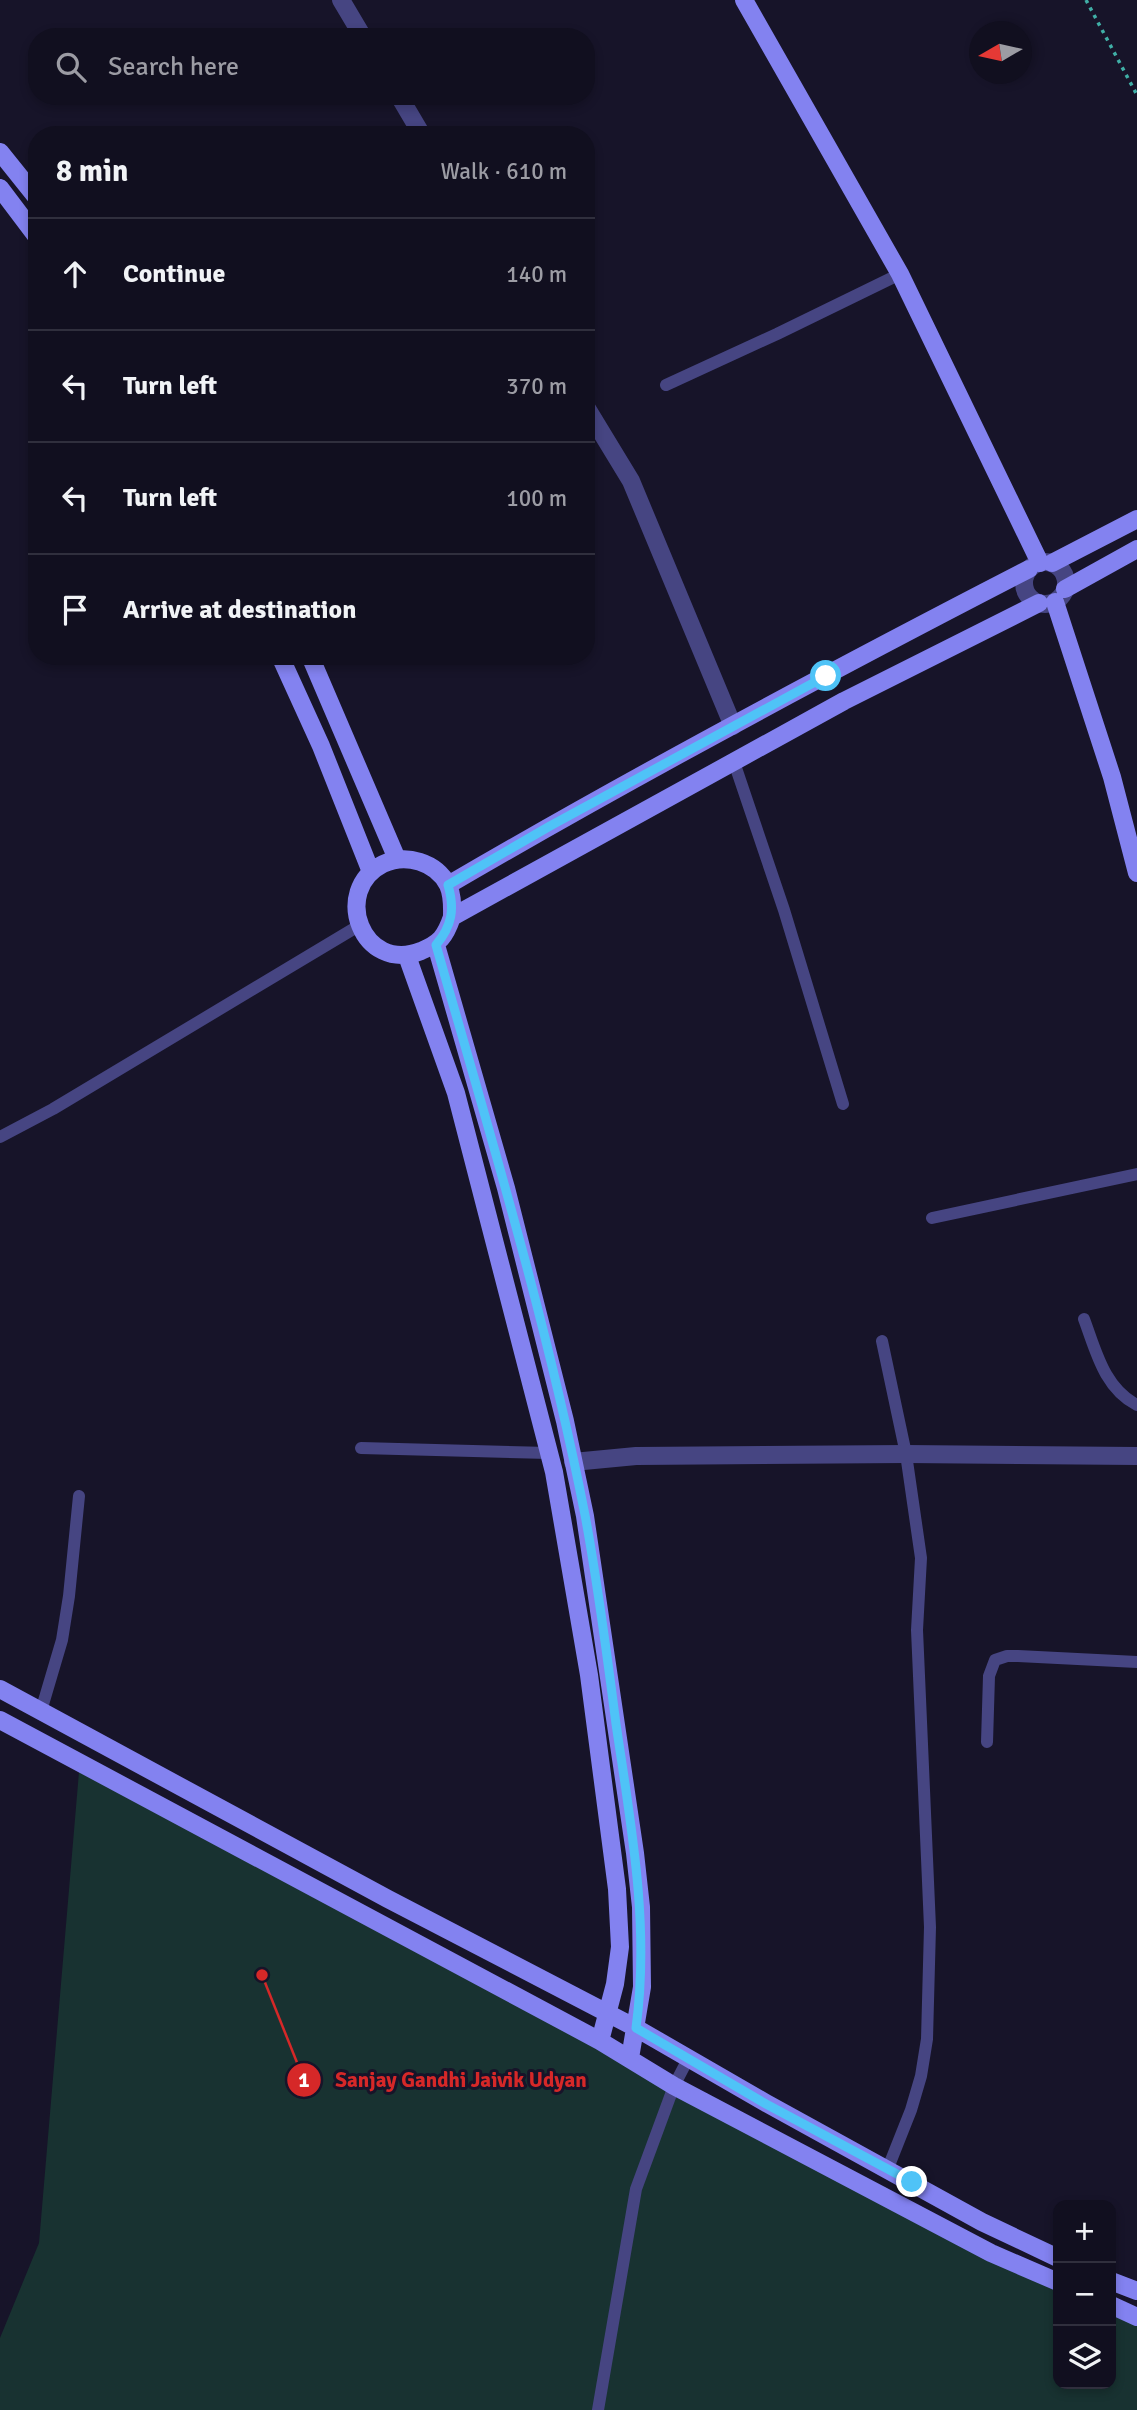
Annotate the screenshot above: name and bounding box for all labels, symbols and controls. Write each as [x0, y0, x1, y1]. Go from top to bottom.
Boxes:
north arrow [969, 21, 1032, 84]
search box [28, 28, 595, 105]
icon: search [52, 48, 90, 86]
text: Search here [108, 51, 239, 83]
text: 8 min [56, 153, 128, 190]
text: Walk · 610 m [441, 157, 567, 186]
icon: ahead [56, 255, 94, 293]
text: Continue [123, 258, 225, 290]
text: 140 m [506, 260, 567, 289]
icon: left [56, 367, 94, 405]
text: Turn left [123, 370, 217, 402]
text: 370 m [506, 372, 567, 401]
icon: left [56, 479, 94, 517]
text: Turn left [123, 482, 217, 514]
text: 100 m [506, 484, 567, 513]
icon: arrive [56, 591, 94, 629]
text: Arrive at destination [123, 594, 356, 626]
route start [810, 660, 841, 691]
callout: Sanjay Gandhi Jaivik Udyan [286, 2059, 601, 2101]
text: 1 [298, 2067, 310, 2093]
text: Sanjay Gandhi Jaivik Udyan [335, 2067, 587, 2093]
route end [896, 2166, 927, 2197]
map controls [1053, 2200, 1116, 2389]
button: + [1053, 2200, 1116, 2263]
button: − [1053, 2263, 1116, 2326]
button: layers [1053, 2326, 1116, 2389]

